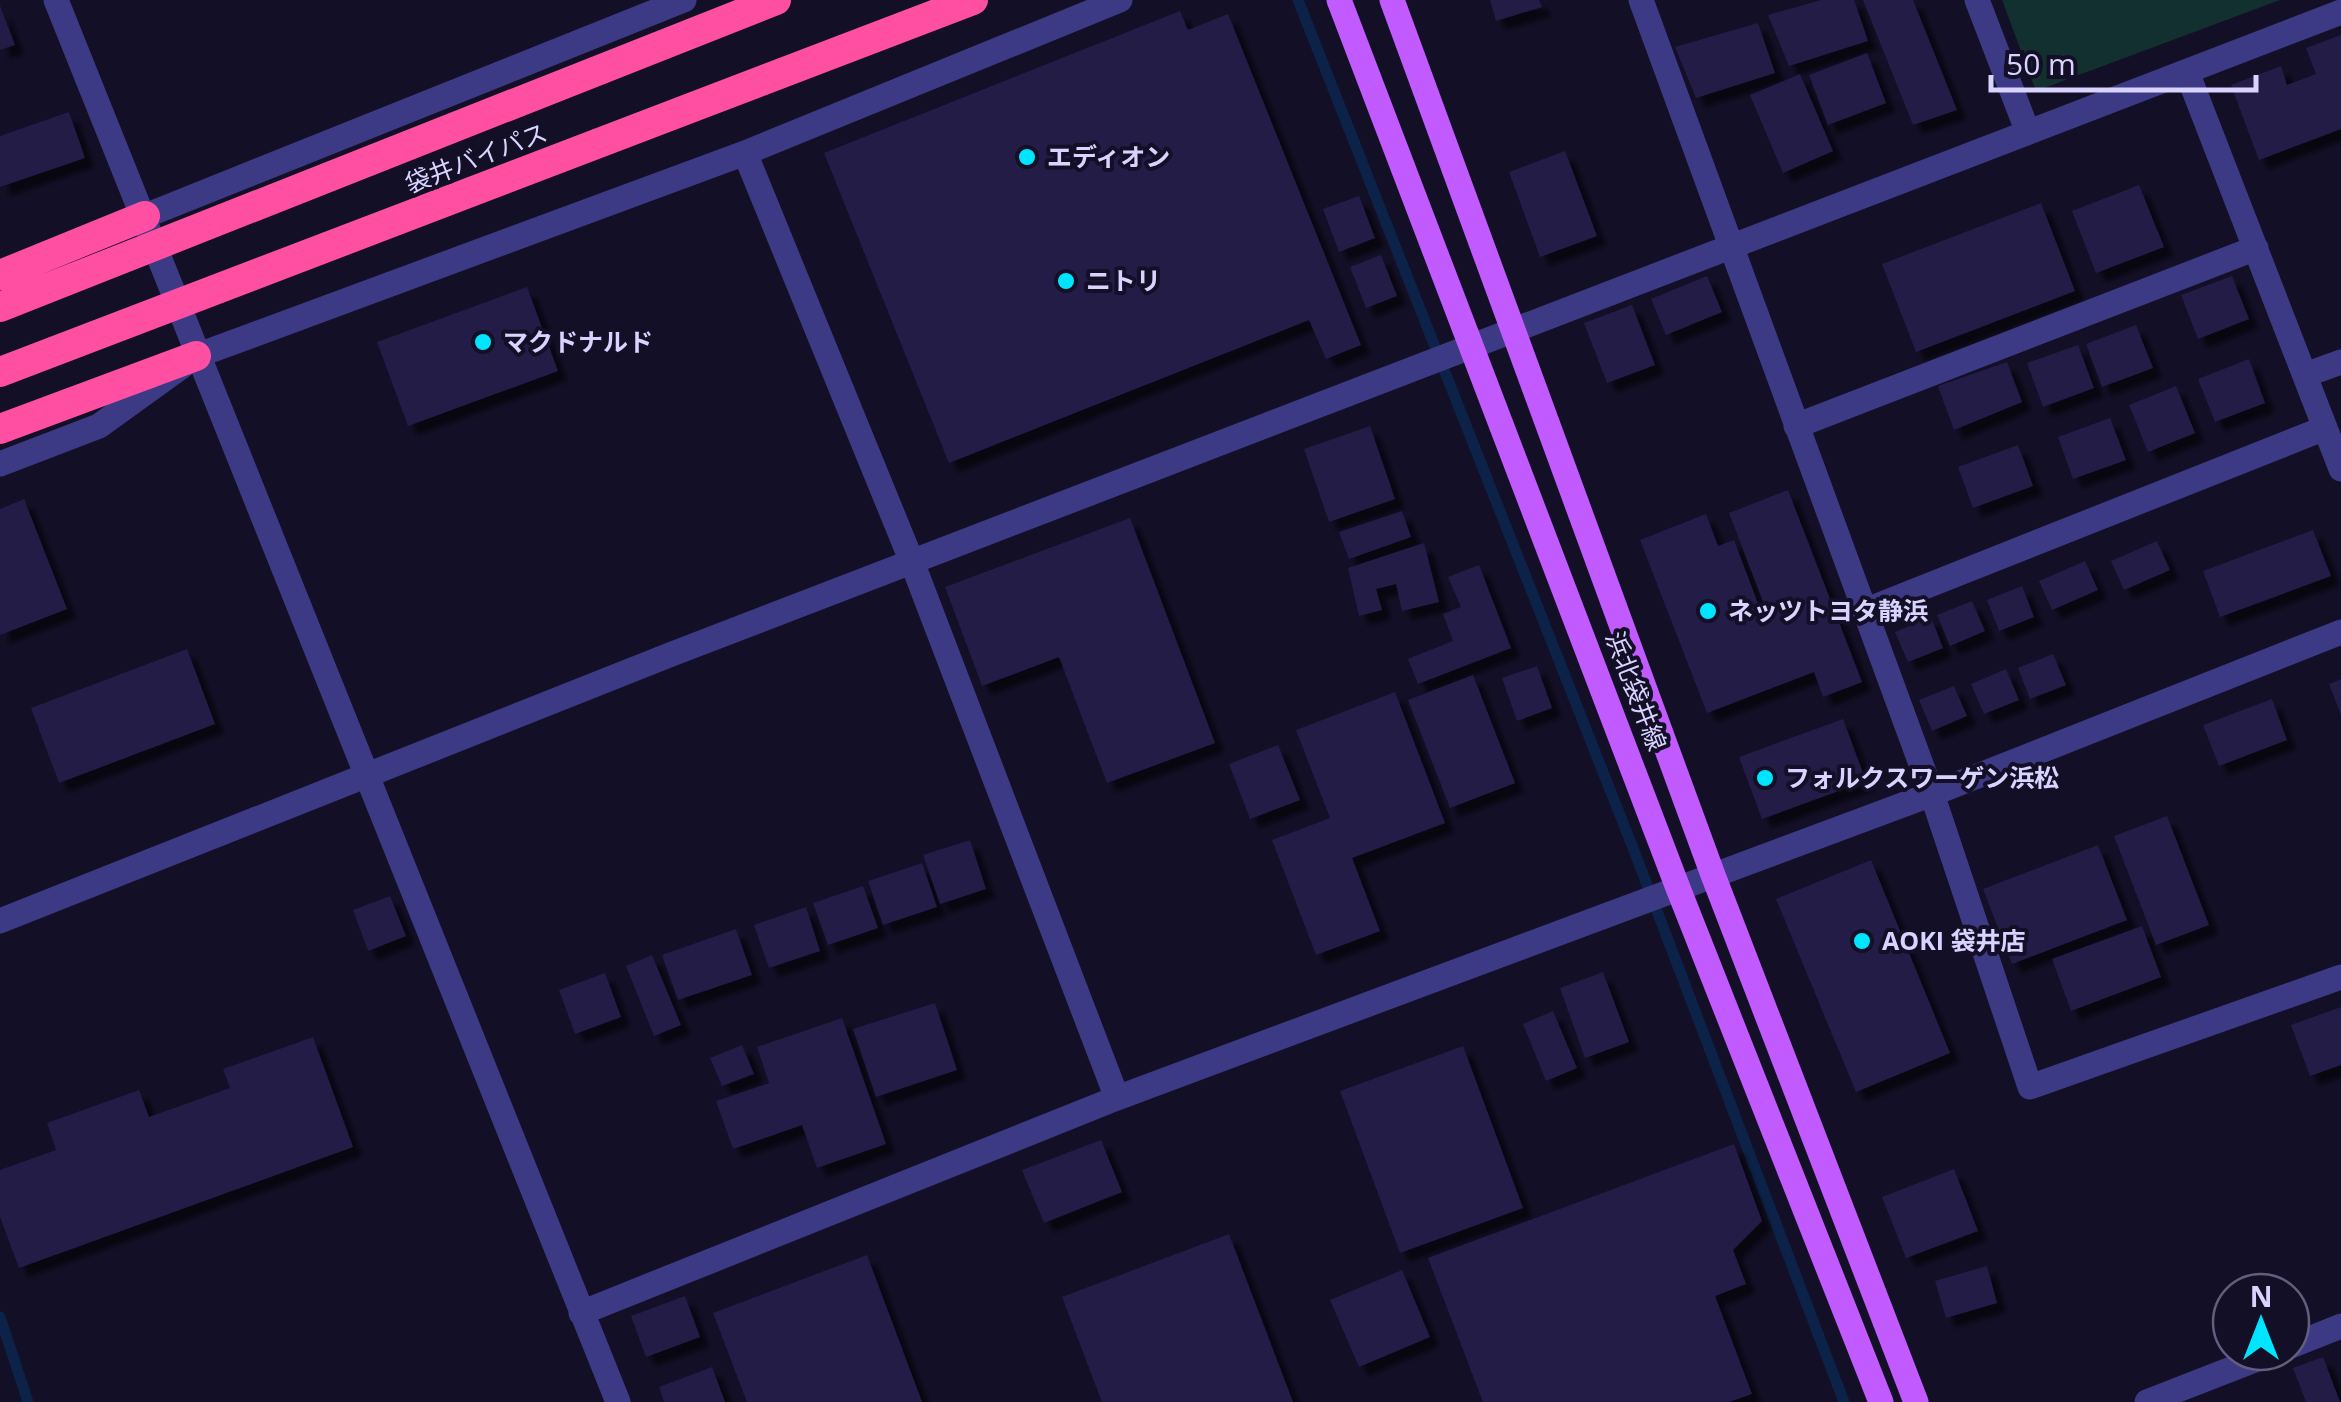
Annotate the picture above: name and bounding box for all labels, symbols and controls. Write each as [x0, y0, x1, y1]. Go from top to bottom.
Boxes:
scale bar [1991, 30, 2256, 92]
text: 50 m [2006, 43, 2076, 84]
street label: 袋井バイパス [400, 114, 552, 200]
place label: エディオン [1047, 139, 1170, 173]
marker: エディオン [1016, 146, 1038, 168]
place label: ニトリ [1086, 263, 1161, 297]
marker: ニトリ [1055, 270, 1077, 292]
place label: マクドナルド [503, 324, 653, 358]
marker: マクドナルド [472, 331, 494, 353]
place label: ネッツトヨタ静浜 [1728, 593, 1928, 627]
marker: ネッツトヨタ静浜 [1697, 600, 1719, 622]
street label: 浜北袋井線 [1599, 626, 1675, 755]
place label: フォルクスワーゲン浜松 [1785, 760, 2059, 794]
marker: フォルクスワーゲン浜松 [1754, 767, 1776, 789]
place label: AOKI 袋井店 [1882, 923, 2026, 957]
marker: AOKI 袋井店 [1851, 930, 1873, 952]
north arrow [2211, 1272, 2311, 1372]
text: N [2250, 1277, 2272, 1315]

